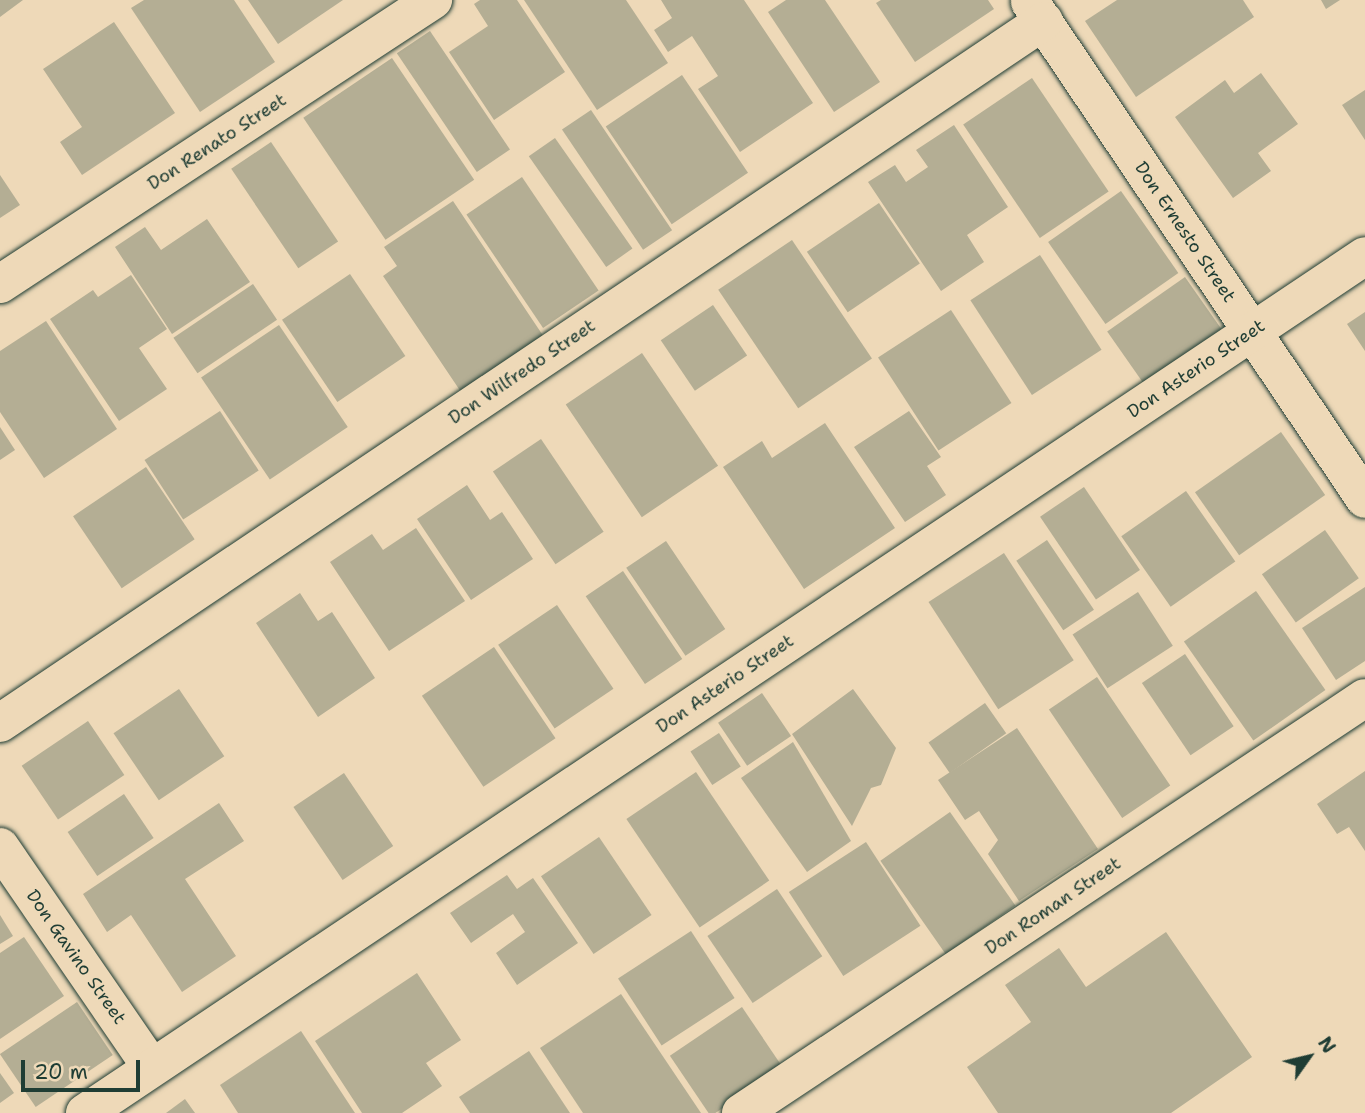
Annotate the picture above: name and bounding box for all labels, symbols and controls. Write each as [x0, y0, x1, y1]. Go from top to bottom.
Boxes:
street label: Don Renato Street [144, 89, 290, 195]
street label: Don Ernesto Street [1130, 158, 1240, 306]
street label: Don Wilfredo Street [445, 315, 599, 429]
street label: Don Asterio Street [1123, 315, 1269, 423]
street label: Don Asterio Street [652, 630, 798, 738]
street label: Don Roman Street [981, 853, 1125, 959]
street label: Don Gavino Street [22, 886, 130, 1028]
north arrow [1274, 1022, 1344, 1092]
text: N [1312, 1032, 1341, 1058]
scale bar [24, 1046, 144, 1090]
text: 20 m [34, 1058, 88, 1086]

